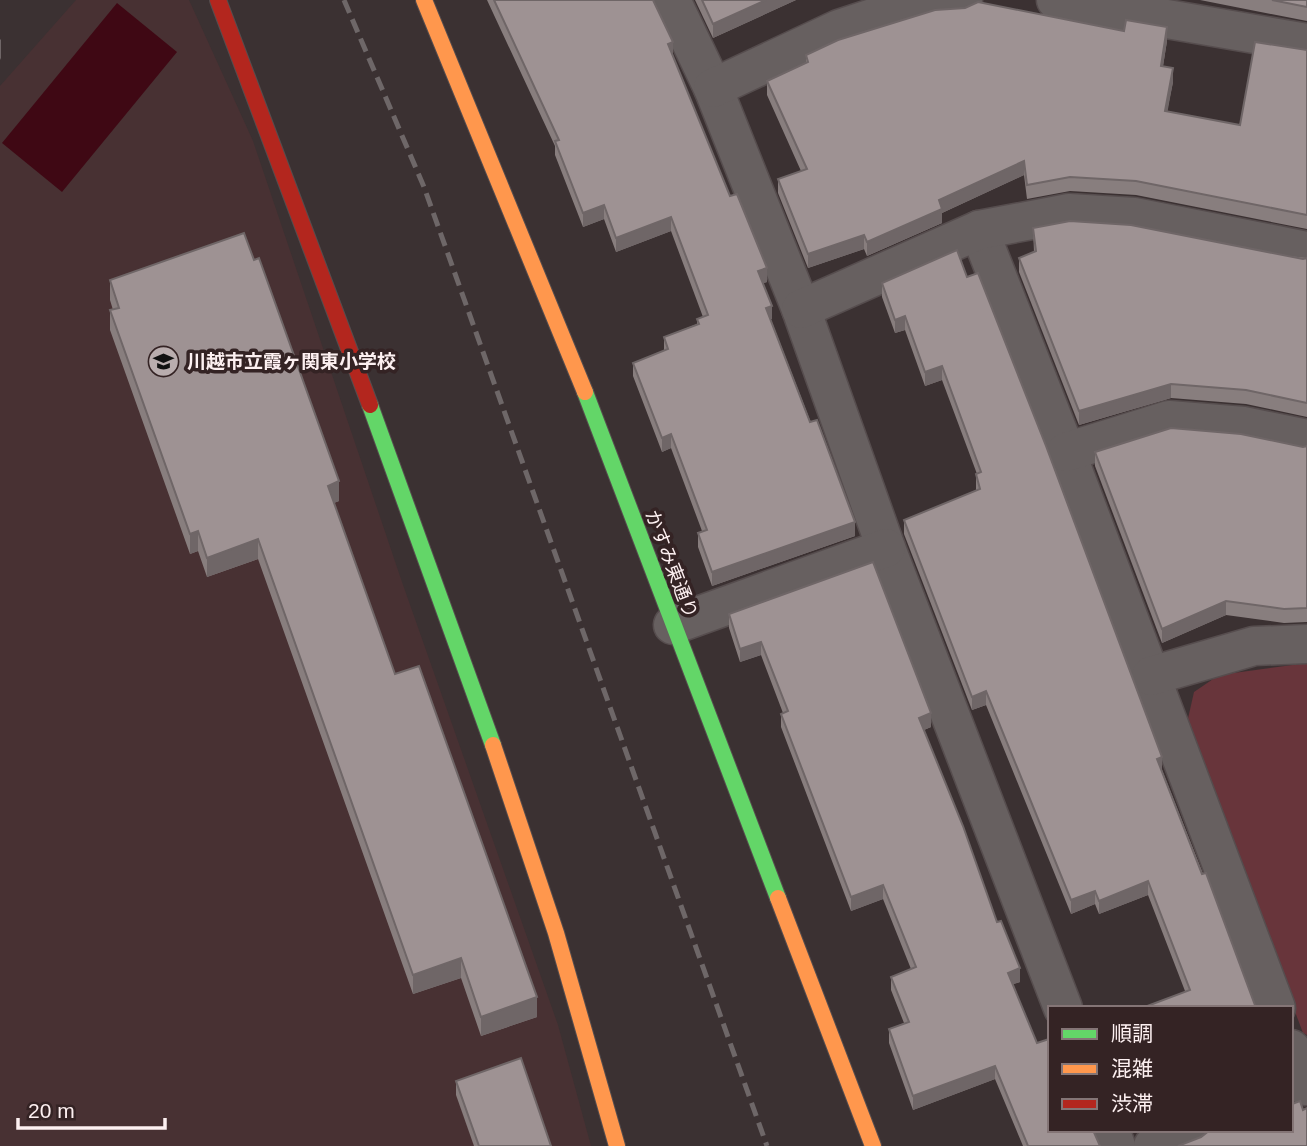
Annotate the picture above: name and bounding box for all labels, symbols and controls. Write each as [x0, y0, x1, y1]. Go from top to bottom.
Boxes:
school or university icon: 川越市立霞ヶ関東小学校 [147, 344, 181, 378]
place label: 川越市立霞ヶ関東小学校 [187, 351, 396, 372]
street label: かすみ東通り [641, 507, 702, 621]
legend [1048, 1006, 1293, 1132]
text: 順調 [1111, 1022, 1153, 1045]
text: 混雑 [1111, 1057, 1153, 1080]
scale bar [18, 1086, 164, 1130]
text: 渋滞 [1111, 1092, 1153, 1115]
text: 20 m [28, 1099, 75, 1122]

